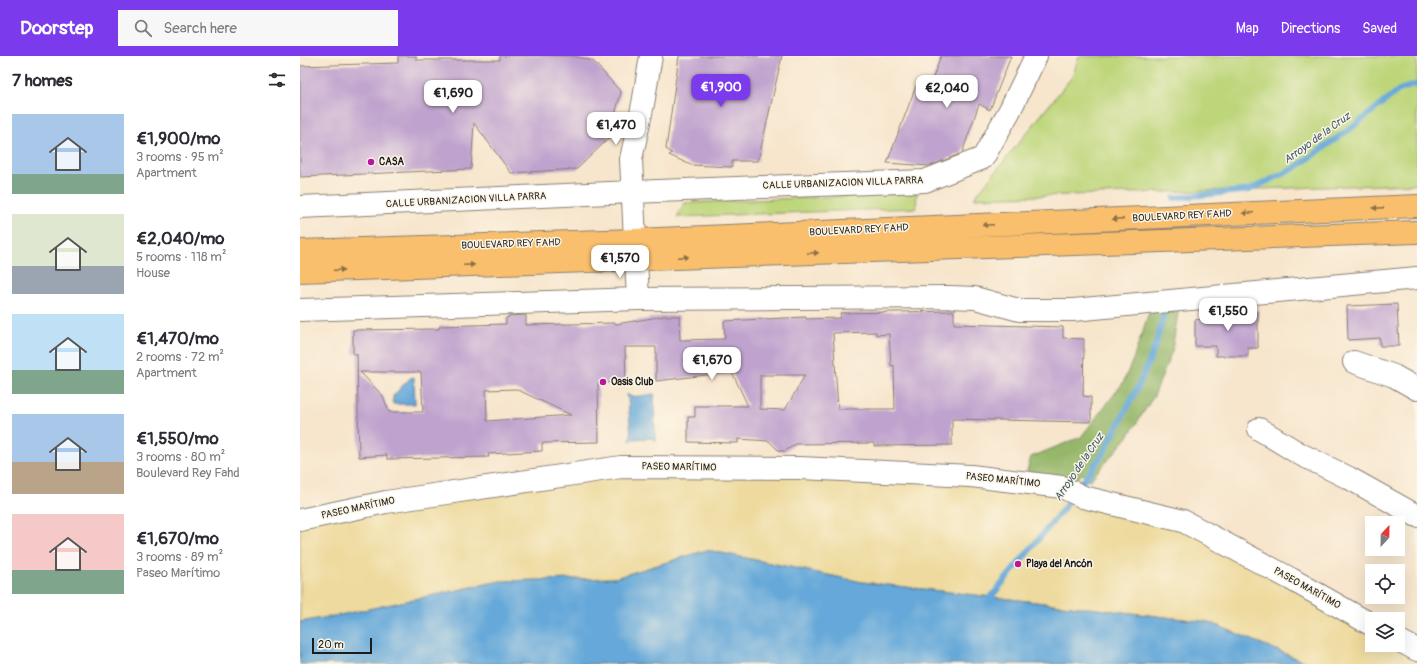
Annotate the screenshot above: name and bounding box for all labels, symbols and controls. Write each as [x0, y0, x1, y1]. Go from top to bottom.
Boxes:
search box [118, 10, 398, 46]
text: Doorstep [20, 16, 94, 40]
icon: search [132, 17, 154, 39]
text: Search here [164, 19, 237, 38]
text: Map [1236, 20, 1259, 37]
text: Directions [1281, 20, 1340, 37]
text: Saved [1362, 20, 1397, 37]
icon: filters [266, 69, 288, 91]
text: 7 homes [12, 70, 72, 91]
pin: €1,900 [688, 74, 754, 108]
pin: €2,040 [914, 75, 980, 109]
text: €1,900 [700, 79, 742, 95]
pin: €1,690 [420, 80, 486, 114]
text: €2,040 [925, 80, 969, 96]
text: €1,690 [433, 85, 473, 101]
water label: Arroyo de la Cruz [1281, 109, 1354, 167]
pin: €1,470 [583, 112, 649, 146]
text: €1,470 [596, 117, 636, 133]
text: €1,900/mo [136, 128, 221, 149]
icon: home [44, 130, 92, 178]
text: 3 rooms · 95 m² [136, 149, 224, 165]
place label: CASA [379, 156, 404, 168]
marker: CASA [366, 157, 376, 167]
text: Apartment [136, 165, 197, 181]
street label: CALLE URBANIZACION VILLA PARRA [762, 174, 924, 192]
street label: CALLE URBANIZACION VILLA PARRA [385, 190, 547, 210]
one-way arrow [1372, 204, 1384, 211]
street label: BOULEVARD REY FAHD [1132, 207, 1232, 225]
one-way arrow [1241, 210, 1254, 216]
one-way arrow [1111, 216, 1124, 222]
street label: BOULEVARD REY FAHD [809, 221, 909, 239]
one-way arrow [982, 221, 994, 228]
text: €2,040/mo [136, 228, 224, 249]
icon: home [44, 230, 92, 278]
street label: BOULEVARD REY FAHD [461, 236, 561, 252]
pin: €1,570 [587, 245, 653, 279]
text: 5 rooms · 118 m² [136, 249, 226, 265]
text: €1,570 [600, 250, 640, 266]
one-way arrow [807, 250, 820, 256]
one-way arrow [677, 254, 689, 261]
one-way arrow [463, 262, 476, 268]
text: House [136, 265, 170, 281]
one-way arrow [333, 266, 345, 273]
pin: €1,550 [1195, 298, 1261, 332]
text: €1,550 [1208, 303, 1248, 319]
text: €1,470/mo [136, 328, 219, 349]
icon: home [44, 330, 92, 378]
pin: €1,670 [679, 347, 745, 381]
text: 2 rooms · 72 m² [136, 349, 224, 365]
text: €1,670 [692, 352, 732, 368]
text: Apartment [136, 365, 197, 381]
place label: Oasis Club [611, 376, 653, 388]
marker: Oasis Club [598, 377, 608, 387]
text: €1,550/mo [136, 428, 219, 449]
icon: home [44, 430, 92, 478]
water label: Arroyo de la Cruz [1051, 430, 1107, 503]
text: 3 rooms · 80 m² [136, 449, 225, 465]
street label: PASEO MARÍTIMO [642, 459, 716, 474]
text: Boulevard Rey Fahd [136, 465, 240, 481]
street label: PASEO MARÍTIMO [965, 469, 1041, 490]
street label: PASEO MARÍTIMO [320, 493, 396, 522]
north arrow [1365, 516, 1405, 556]
map controls [1365, 516, 1405, 652]
text: €1,670/mo [136, 528, 219, 549]
icon: home [44, 530, 92, 578]
text: 3 rooms · 89 m² [136, 549, 223, 565]
place label: Playa del Ancón [1026, 558, 1093, 570]
marker: Playa del Ancón [1013, 559, 1023, 569]
street label: PASEO MARÍTIMO [1271, 564, 1343, 611]
button: locate [1365, 564, 1405, 604]
text: Paseo Marítimo [136, 565, 220, 581]
button: layers [1365, 612, 1405, 652]
scale bar [312, 636, 372, 655]
text: 20 m [318, 638, 344, 651]

